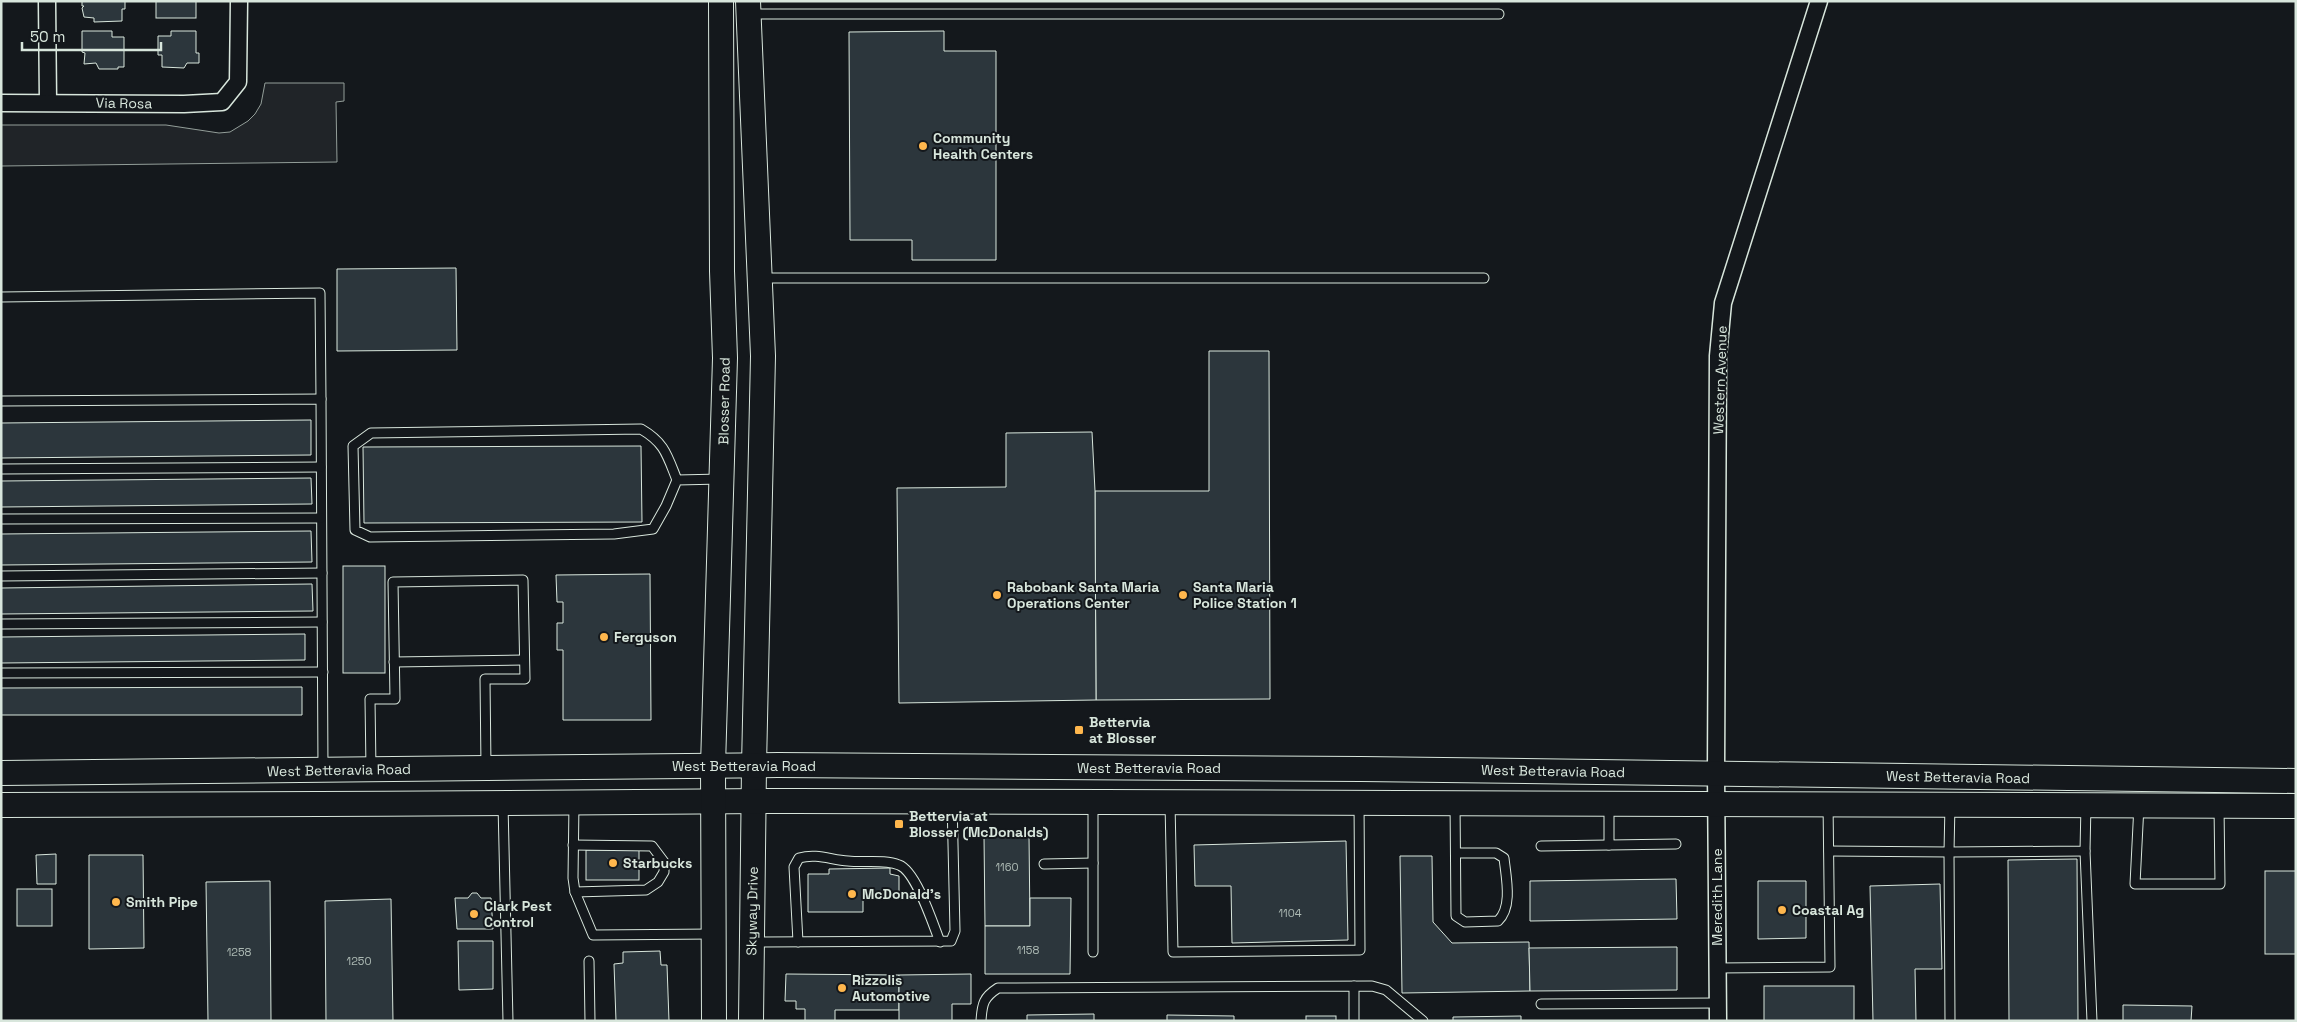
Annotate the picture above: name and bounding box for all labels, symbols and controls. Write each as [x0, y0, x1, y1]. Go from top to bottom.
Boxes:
scale bar [22, 20, 161, 52]
text: 50 m [30, 27, 65, 46]
street label: Via Rosa [96, 94, 152, 112]
place label: Community Health Centers [933, 129, 1033, 163]
marker: Community Health Centers [917, 140, 929, 152]
street label: Western Avenue [1709, 325, 1731, 435]
street label: Blosser Road [714, 357, 734, 445]
place label: Rabobank Santa Maria Operations Center [1007, 578, 1159, 612]
place label: Santa Maria Police Station 1 [1193, 578, 1297, 612]
marker: Rabobank Santa Maria Operations Center [991, 589, 1003, 601]
marker: Santa Maria Police Station 1 [1177, 589, 1189, 601]
place label: Ferguson [614, 628, 677, 646]
marker: Ferguson [598, 631, 610, 643]
place label: Bettervia at Blosser [1089, 713, 1157, 747]
marker: Bettervia at Blosser [1073, 724, 1085, 736]
street label: West Betteravia Road [672, 757, 816, 775]
street label: West Betteravia Road [1077, 759, 1221, 777]
street label: West Betteravia Road [267, 760, 411, 780]
street label: West Betteravia Road [1481, 761, 1625, 781]
street label: West Betteravia Road [1886, 767, 2030, 787]
place label: Bettervia at Blosser (McDonalds) [909, 807, 1048, 841]
marker: Bettervia at Blosser (McDonalds) [893, 818, 905, 830]
street label: Meredith Lane [1708, 848, 1726, 946]
place label: Starbucks [623, 854, 692, 872]
marker: Starbucks [607, 857, 619, 869]
house number: 1160 [996, 860, 1018, 874]
street label: Skyway Drive [742, 866, 762, 956]
place label: McDonald's [862, 885, 941, 903]
marker: McDonald's [846, 888, 858, 900]
place label: Smith Pipe [126, 893, 198, 911]
marker: Smith Pipe [110, 896, 122, 908]
place label: Clark Pest Control [484, 897, 552, 931]
place label: Coastal Ag [1792, 901, 1864, 919]
marker: Coastal Ag [1776, 904, 1788, 916]
house number: 1104 [1278, 906, 1302, 920]
marker: Clark Pest Control [468, 908, 480, 920]
house number: 1158 [1017, 943, 1039, 957]
house number: 1258 [227, 945, 251, 959]
house number: 1250 [347, 954, 371, 968]
place label: Rizzolis Automotive [852, 971, 930, 1005]
marker: Rizzolis Automotive [836, 982, 848, 994]

